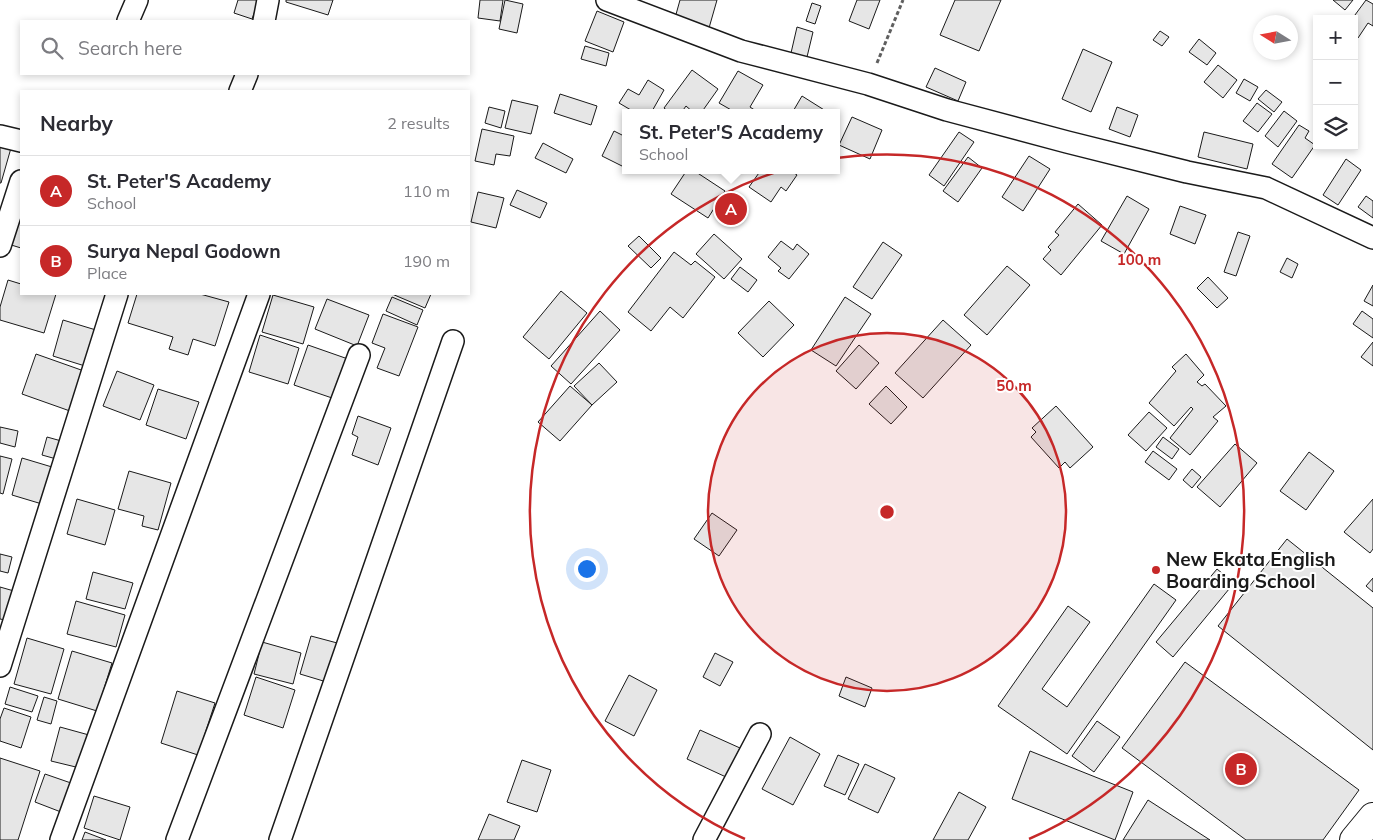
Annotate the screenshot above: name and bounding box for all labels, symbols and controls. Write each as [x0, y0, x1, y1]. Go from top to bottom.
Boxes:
north arrow [1253, 15, 1298, 60]
map controls [1313, 15, 1358, 150]
button: + [1313, 15, 1358, 60]
search box [20, 20, 470, 75]
icon: search [38, 34, 66, 62]
text: Search here [78, 36, 182, 60]
button: − [1313, 60, 1358, 105]
button: layers [1313, 105, 1358, 150]
popup [622, 109, 840, 174]
text: Nearby [40, 110, 113, 136]
text: 2 results [387, 113, 450, 133]
text: St. Peter'S Academy [639, 120, 823, 144]
text: School [639, 144, 688, 164]
text: St. Peter'S Academy [87, 169, 271, 193]
text: A [50, 181, 62, 201]
text: 110 m [403, 181, 450, 201]
pin: A [715, 190, 747, 228]
text: School [87, 193, 136, 213]
text: Surya Nepal Godown [87, 239, 281, 263]
text: 100 m [1117, 250, 1161, 269]
text: B [50, 251, 62, 271]
text: 190 m [403, 251, 450, 271]
text: Place [87, 263, 127, 283]
text: 50 m [996, 376, 1032, 395]
centre of rings [878, 503, 896, 521]
place label: New Ekata English Boarding School [1166, 547, 1336, 593]
your location [574, 556, 600, 582]
marker: New Ekata English Boarding School [1150, 564, 1162, 576]
pin: B [1225, 750, 1257, 788]

